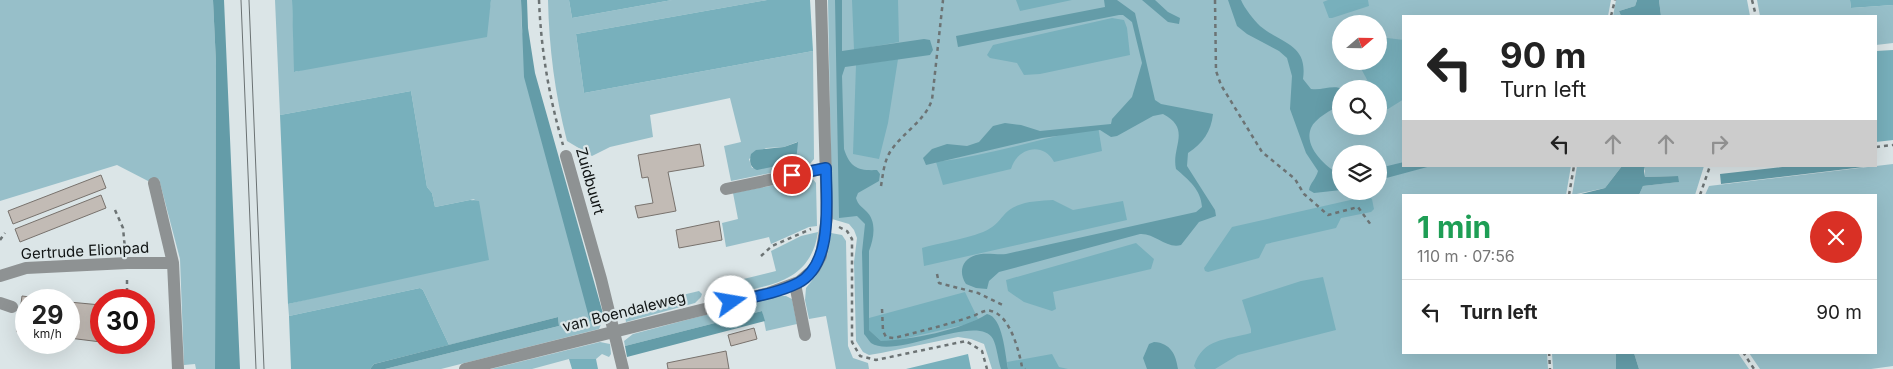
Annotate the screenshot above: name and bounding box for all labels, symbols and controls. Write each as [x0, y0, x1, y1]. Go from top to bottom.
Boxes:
north arrow [1332, 15, 1388, 70]
map controls [1332, 15, 1387, 200]
text: 90 m [1500, 34, 1587, 76]
icon: left [1417, 35, 1482, 100]
text: Turn left [1500, 76, 1586, 102]
button: search [1332, 80, 1387, 135]
icon: left [1546, 130, 1574, 158]
icon: ahead [1599, 130, 1627, 158]
icon: ahead [1652, 130, 1680, 158]
icon: right [1705, 130, 1733, 158]
street label: Zuidbuurt [572, 145, 609, 217]
button: layers [1332, 145, 1387, 200]
pin [771, 154, 813, 196]
icon: arrive [778, 161, 806, 189]
text: 1 min [1417, 209, 1491, 245]
button: close [1810, 211, 1862, 263]
street label: Gertrude Elionpad [20, 238, 150, 263]
text: 110 m · 07:56 [1417, 246, 1515, 266]
position arrow [704, 275, 756, 327]
street label: van Boendaleweg [560, 287, 687, 336]
speed limit sign: 30 [90, 289, 155, 354]
icon: left [1417, 298, 1445, 326]
text: 29 [32, 300, 63, 330]
text: Turn left [1460, 301, 1538, 324]
text: 90 m [1816, 301, 1862, 324]
text: km/h [33, 326, 62, 341]

